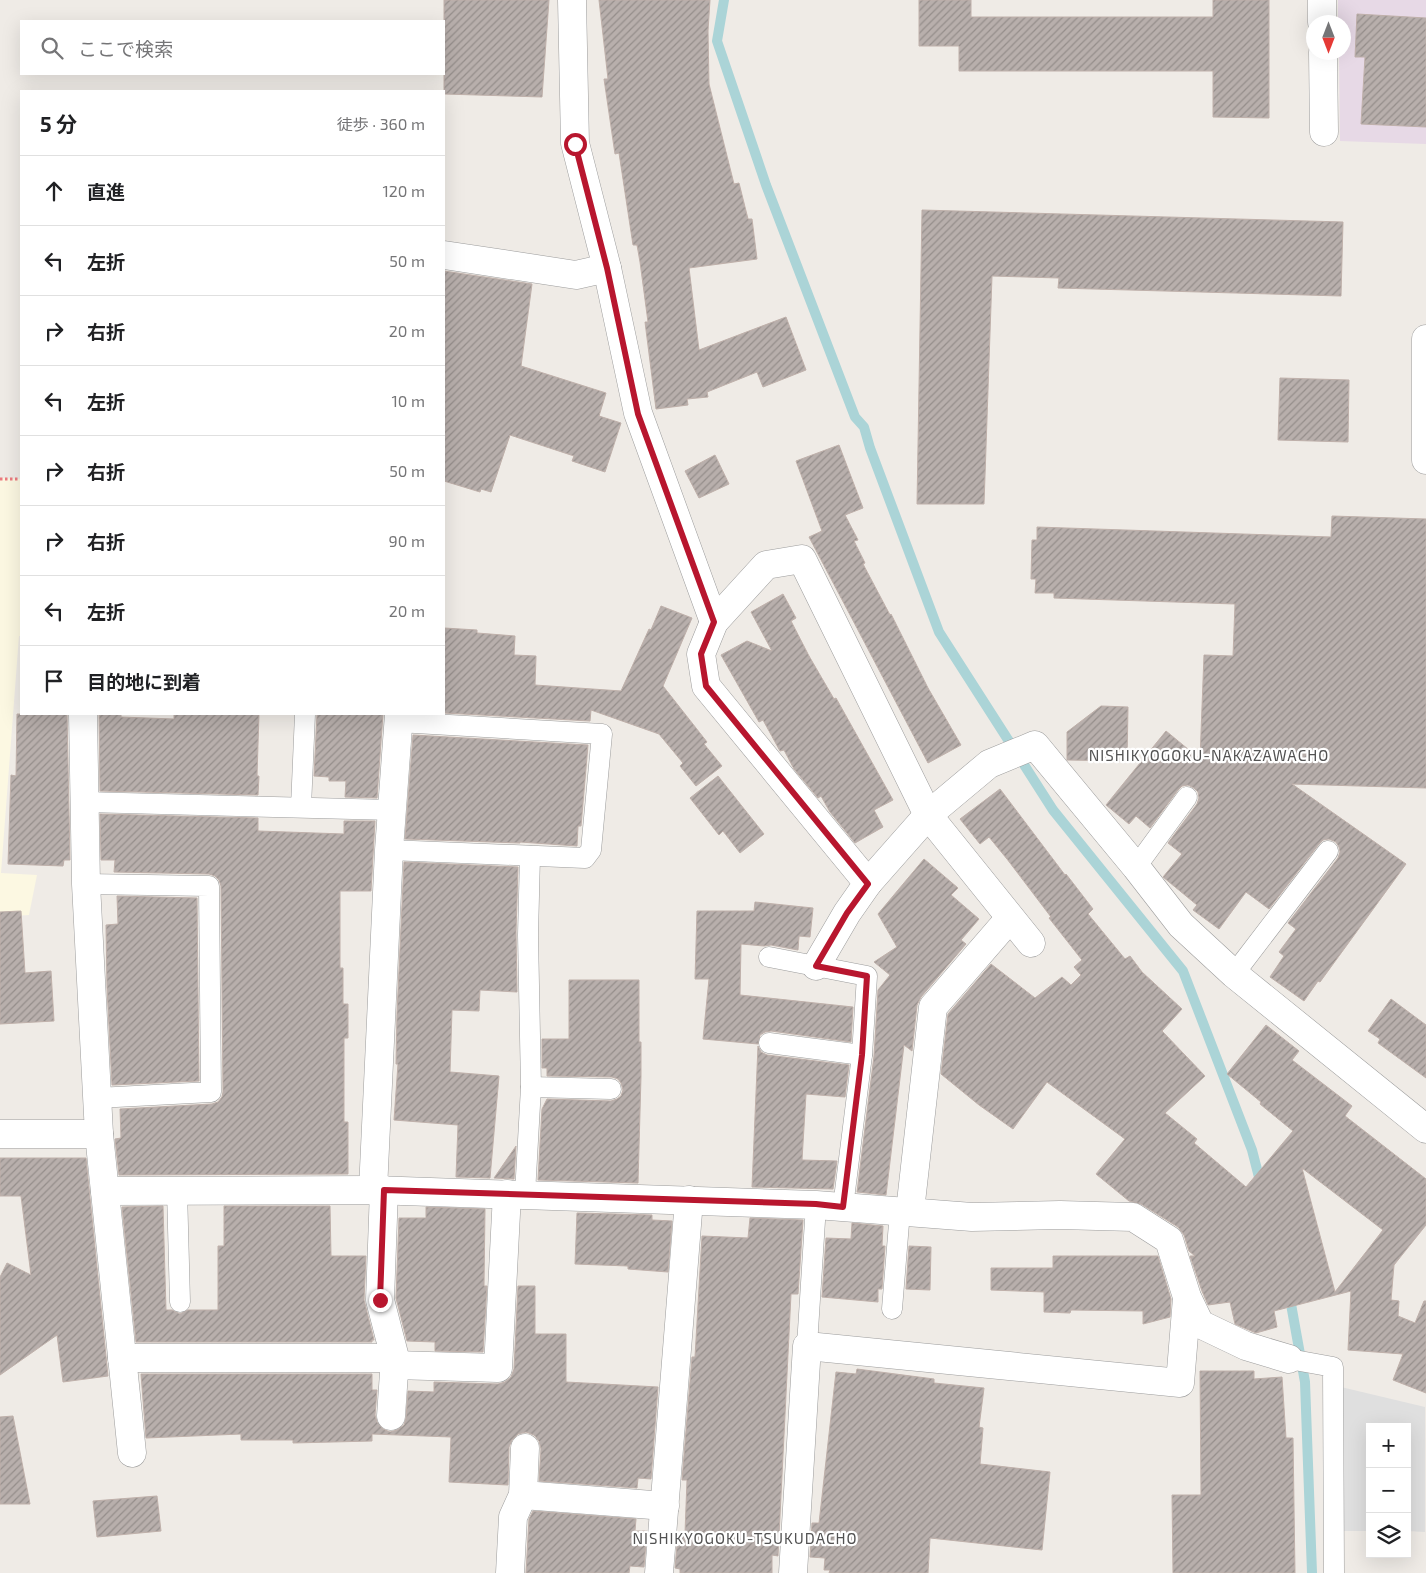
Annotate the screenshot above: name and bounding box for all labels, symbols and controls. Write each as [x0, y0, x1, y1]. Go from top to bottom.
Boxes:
north arrow [1306, 15, 1351, 60]
search box [20, 20, 445, 75]
icon: search [38, 34, 66, 62]
text: ここで検索 [78, 37, 173, 60]
text: 5 分 [40, 111, 77, 136]
text: 徒歩 · 360 m [337, 114, 425, 133]
route start [564, 133, 587, 156]
icon: ahead [40, 177, 68, 205]
text: 直進 [87, 180, 125, 203]
text: 120 m [382, 181, 425, 200]
icon: left [40, 247, 68, 275]
text: 左折 [87, 250, 125, 273]
text: 50 m [389, 251, 425, 270]
icon: right [40, 317, 68, 345]
text: 右折 [87, 320, 125, 343]
text: 20 m [389, 321, 425, 340]
icon: left [40, 387, 68, 415]
text: 左折 [87, 390, 125, 413]
text: 10 m [391, 391, 425, 410]
icon: right [40, 457, 68, 485]
text: 右折 [87, 460, 125, 483]
text: 50 m [389, 461, 425, 480]
icon: right [40, 527, 68, 555]
text: 右折 [87, 530, 125, 553]
text: 90 m [389, 531, 425, 550]
icon: left [40, 597, 68, 625]
text: 左折 [87, 600, 125, 623]
text: 20 m [389, 601, 425, 620]
icon: arrive [40, 667, 68, 695]
text: 目的地に到着 [87, 670, 201, 693]
district label: NISHIKYOGOKU-NAKAZAWACHO [1089, 746, 1329, 764]
route end [369, 1289, 392, 1312]
map controls [1366, 1423, 1411, 1558]
button: + [1366, 1423, 1411, 1468]
button: − [1366, 1468, 1411, 1513]
button: layers [1366, 1513, 1411, 1558]
district label: NISHIKYOGOKU-TSUKUDACHO [632, 1529, 858, 1547]

